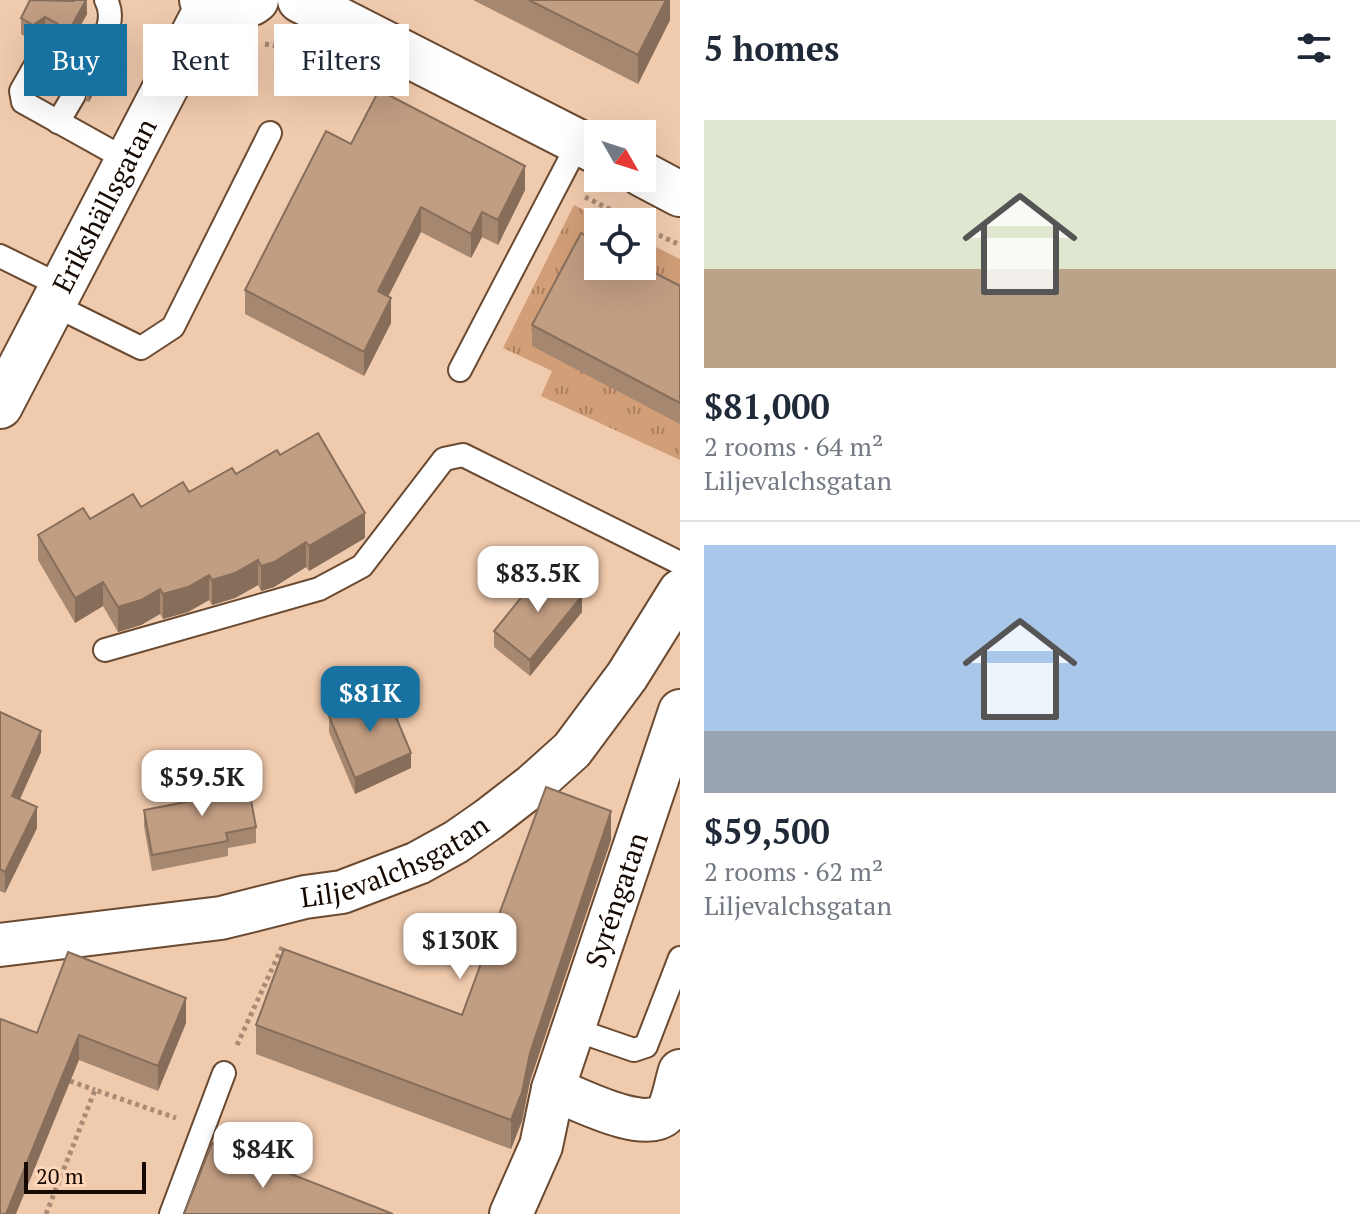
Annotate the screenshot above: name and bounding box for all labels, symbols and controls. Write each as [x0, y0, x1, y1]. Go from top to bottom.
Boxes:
chip: Buy [24, 24, 127, 96]
chip: Rent [143, 24, 258, 96]
chip: Filters [274, 24, 409, 96]
text: 5 homes [704, 26, 839, 71]
icon: filters [1292, 26, 1336, 70]
street label: Erikshällsgatan [43, 111, 165, 299]
north arrow [584, 120, 656, 192]
map controls [584, 120, 656, 280]
icon: home [948, 172, 1092, 316]
button: locate [584, 208, 656, 280]
text: $81,000 [704, 384, 830, 429]
text: 2 rooms · 64 m² [704, 429, 883, 463]
text: Liljevalchsgatan [704, 463, 892, 497]
pin: $83.5K [473, 546, 603, 614]
text: $83.5K [496, 555, 580, 589]
icon: home [948, 597, 1092, 741]
pin: $81K [323, 666, 417, 734]
text: $81K [339, 675, 401, 709]
pin: $59.5K [137, 750, 267, 818]
text: $59.5K [160, 759, 244, 793]
street label: Liljevalchsgatan [298, 806, 496, 915]
text: $59,500 [704, 809, 830, 854]
street label: Syréngatan [576, 827, 656, 972]
text: 2 rooms · 62 m² [704, 854, 883, 888]
text: Liljevalchsgatan [704, 888, 892, 922]
pin: $130K [404, 913, 516, 981]
text: $130K [421, 922, 499, 956]
pin: $84K [216, 1122, 310, 1190]
text: $84K [232, 1131, 294, 1165]
scale bar [24, 1158, 146, 1194]
text: 20 m [36, 1161, 84, 1190]

